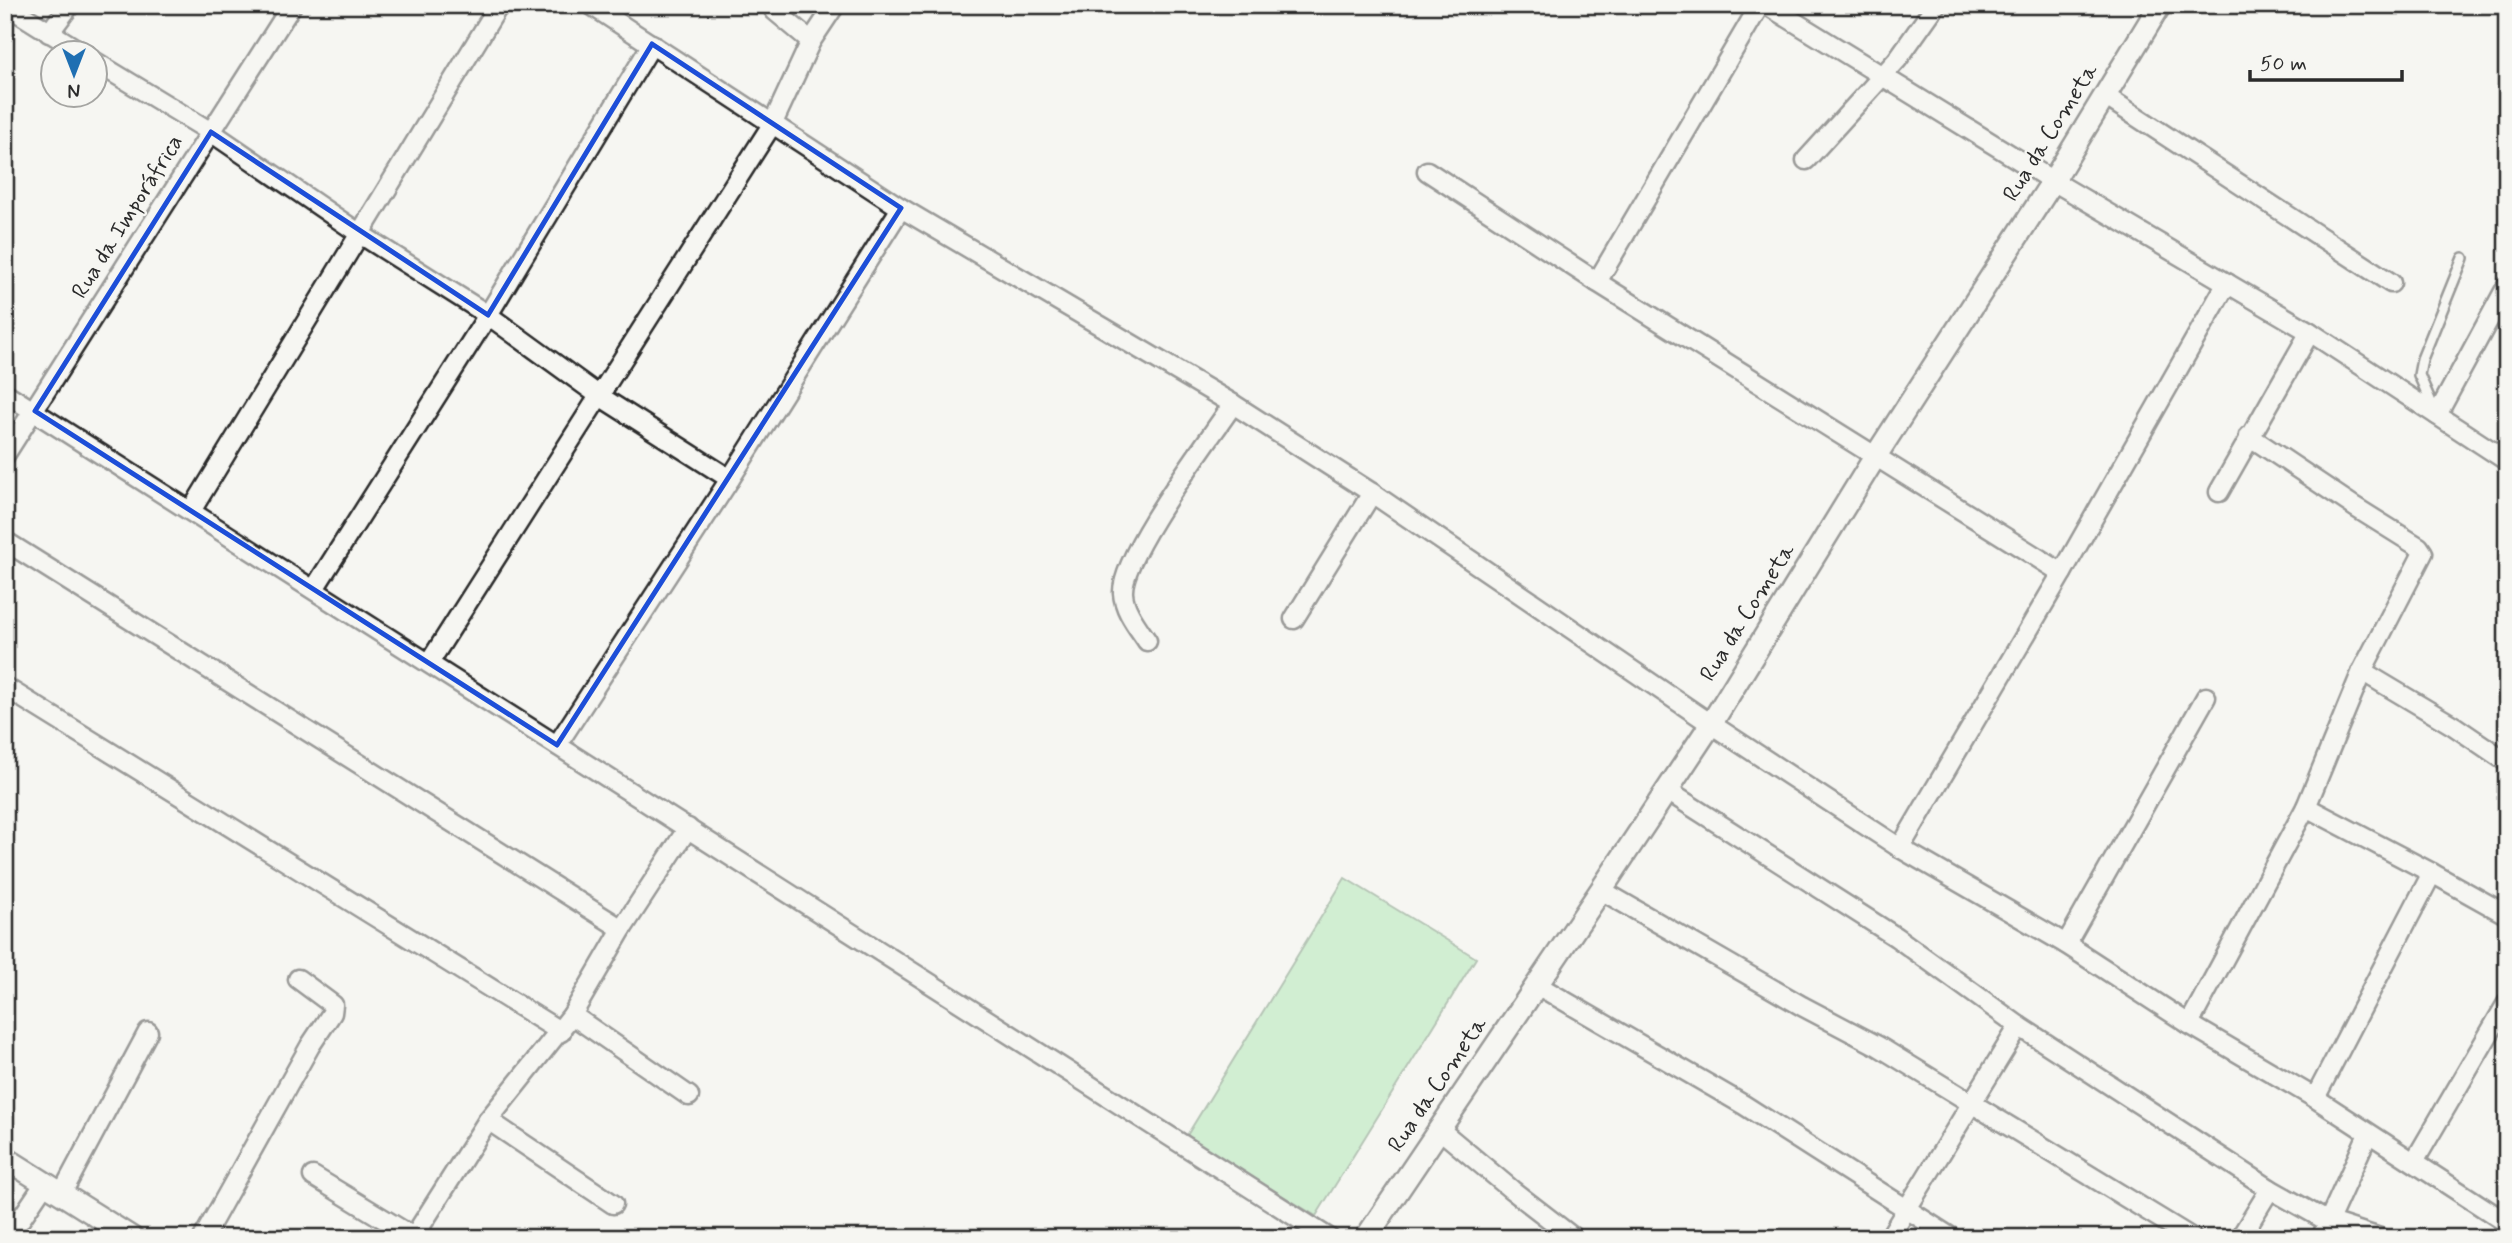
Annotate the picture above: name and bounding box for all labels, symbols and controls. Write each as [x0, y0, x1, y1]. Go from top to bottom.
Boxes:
north arrow [38, 38, 108, 108]
scale bar [2250, 38, 2402, 82]
text: 50 m [2260, 50, 2307, 78]
street label: Rua da Cometa [1997, 58, 2105, 208]
text: N [68, 77, 80, 102]
street label: Rua da Imporáfrica [65, 129, 191, 305]
street label: Rua da Cometa [1694, 538, 1802, 688]
street label: Rua da Cometa [1382, 1011, 1494, 1159]

